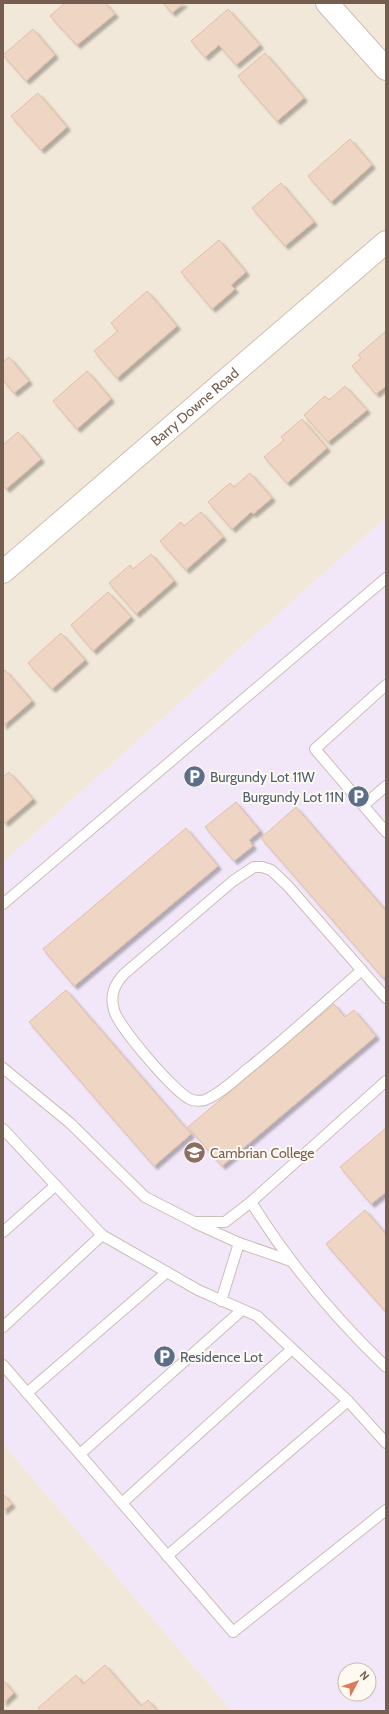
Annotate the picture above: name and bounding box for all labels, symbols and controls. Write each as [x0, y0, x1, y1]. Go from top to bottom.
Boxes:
street label: Barry Downe Road [147, 364, 242, 450]
parking icon: Burgundy Lot 11W [181, 764, 207, 790]
place label: Burgundy Lot 11W [210, 768, 316, 786]
parking icon: Burgundy Lot 11N [346, 784, 372, 810]
place label: Burgundy Lot 11N [243, 788, 344, 806]
school or university icon: Cambrian College [181, 1140, 207, 1166]
place label: Cambrian College [210, 1144, 314, 1162]
parking icon: Residence Lot [151, 1344, 177, 1370]
place label: Residence Lot [180, 1348, 263, 1366]
north arrow [337, 1662, 377, 1702]
text: N [357, 1668, 372, 1683]

